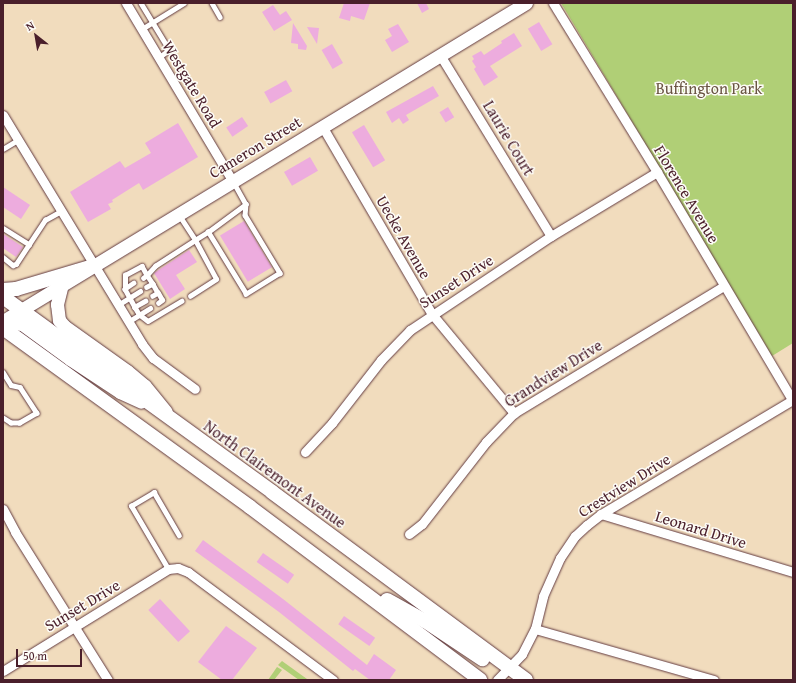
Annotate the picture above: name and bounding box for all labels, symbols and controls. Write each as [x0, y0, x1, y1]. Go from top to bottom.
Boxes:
north arrow [16, 16, 56, 56]
text: N [23, 17, 37, 34]
street label: Westgate Road [158, 37, 226, 131]
park label: Buffington Park [656, 78, 762, 98]
street label: Laurie Court [479, 97, 539, 179]
street label: Cameron Street [205, 112, 305, 182]
street label: Florence Avenue [650, 142, 724, 246]
street label: Uecke Avenue [372, 192, 436, 282]
street label: Sunset Drive [415, 250, 497, 312]
street label: Grandview Drive [501, 335, 605, 411]
street label: North Clairemont Avenue [200, 416, 350, 532]
street label: Crestview Drive [574, 449, 674, 521]
street label: Leonard Drive [653, 506, 749, 552]
street label: Sunset Drive [41, 575, 123, 635]
scale bar [18, 641, 84, 667]
text: 50 m [23, 647, 47, 664]

